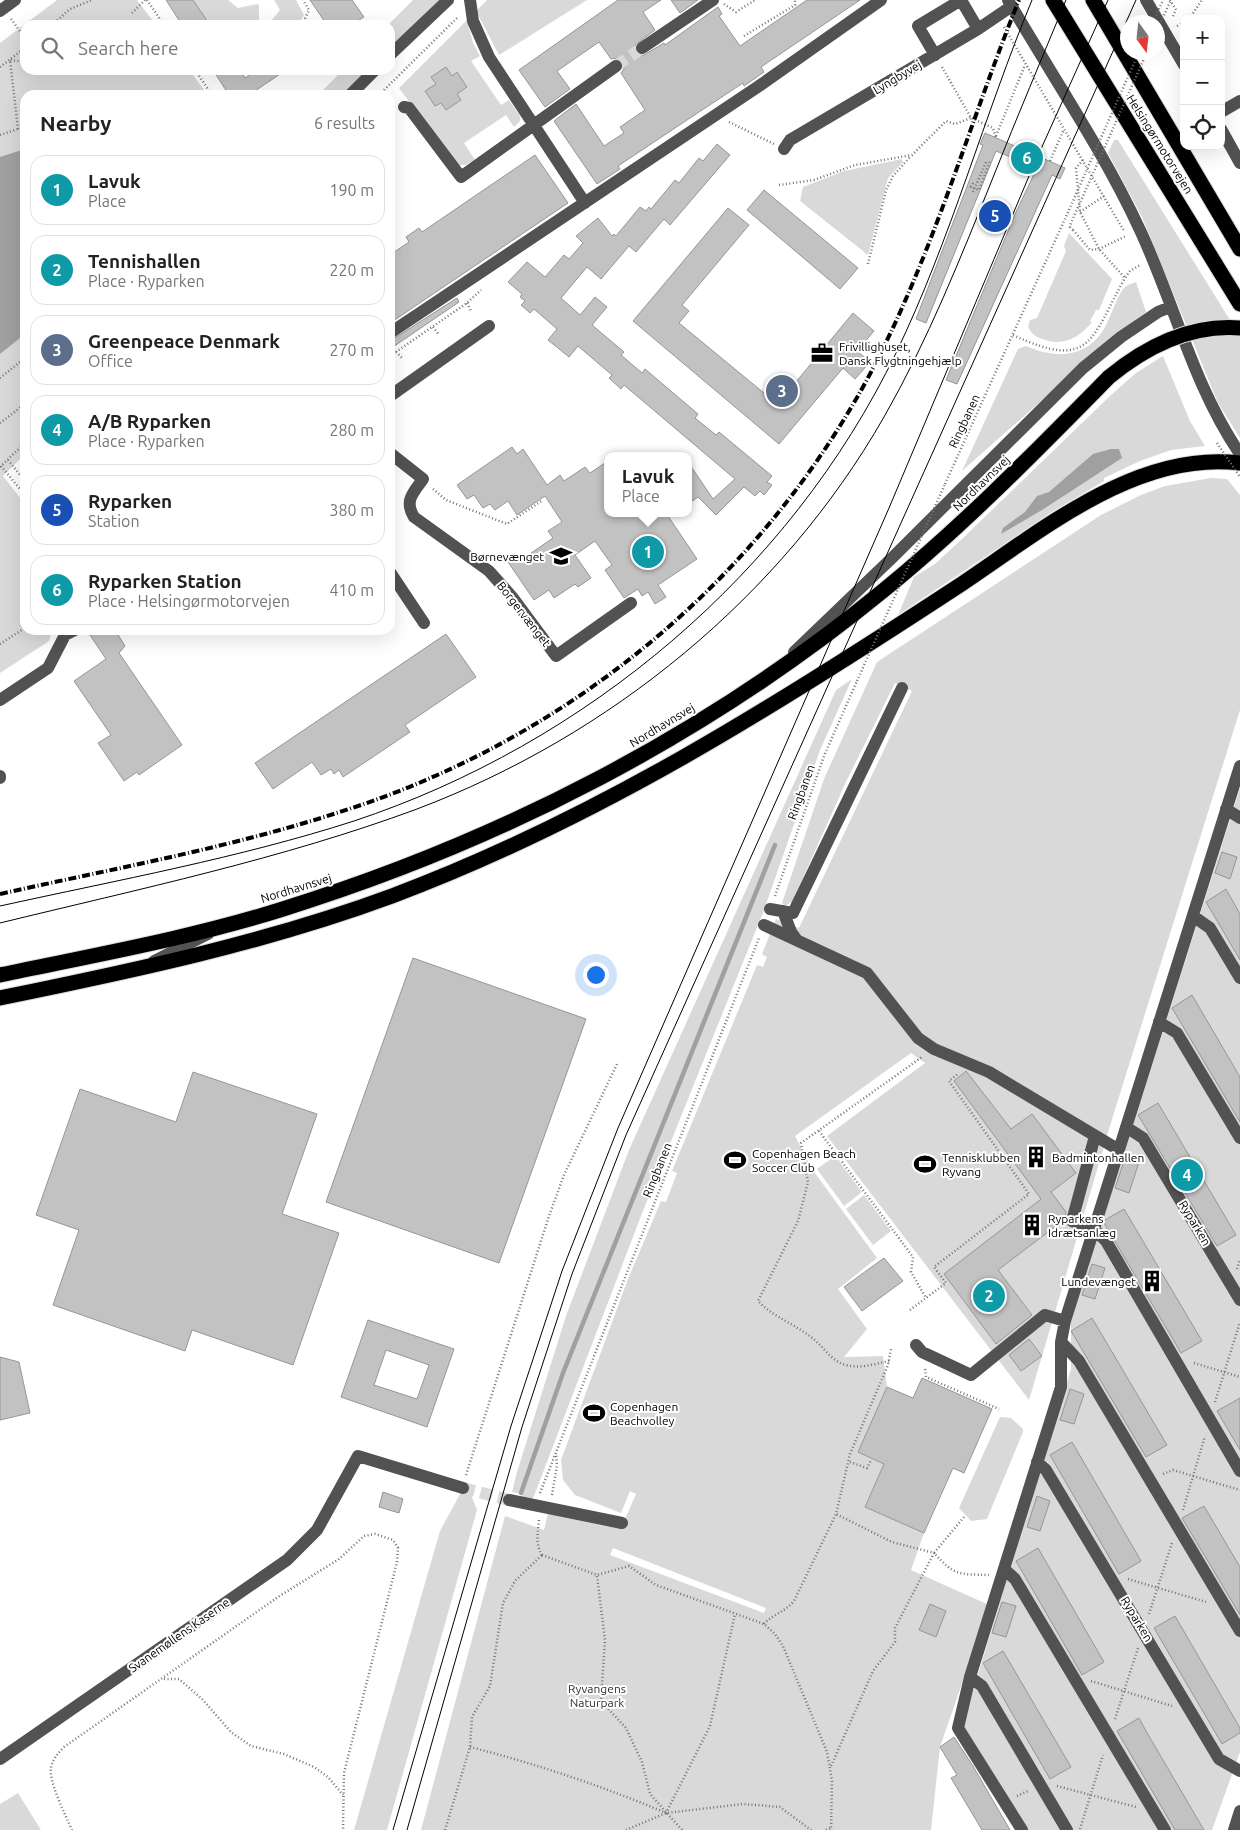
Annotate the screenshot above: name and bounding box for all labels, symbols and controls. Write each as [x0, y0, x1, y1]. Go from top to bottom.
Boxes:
north arrow [1120, 15, 1165, 60]
map controls [1180, 15, 1225, 150]
button: + [1180, 15, 1225, 60]
search box [20, 20, 395, 75]
icon: search [38, 34, 66, 62]
text: Search here [78, 37, 178, 59]
street label: Lyngbyvej [871, 58, 923, 96]
button: − [1180, 60, 1225, 105]
street label: Helsingørmotorvejen [1124, 92, 1196, 196]
button: locate [1180, 105, 1225, 150]
text: Nearby [40, 111, 111, 135]
text: 6 results [314, 114, 375, 132]
pin: 6 [1011, 139, 1043, 177]
text: Lavuk [88, 170, 141, 192]
text: 1 [52, 181, 62, 199]
text: 190 m [329, 181, 374, 199]
text: Place [88, 192, 126, 210]
pin: 5 [979, 197, 1011, 235]
text: Tennishallen [88, 250, 201, 272]
text: 2 [52, 261, 62, 279]
text: 220 m [329, 261, 374, 279]
text: Place · Ryparken [88, 272, 205, 290]
text: Greenpeace Denmark [88, 330, 280, 352]
office icon: Frivillighuset, Dansk Flygtningehjælp [809, 340, 835, 366]
place label: Frivillighuset, Dansk Flygtningehjælp [839, 340, 962, 367]
text: 3 [52, 341, 62, 359]
text: 270 m [329, 341, 374, 359]
text: Office [88, 352, 133, 370]
pin: 3 [766, 372, 798, 410]
street label: Ringbanen [946, 392, 982, 450]
text: A/B Ryparken [88, 410, 211, 432]
text: 4 [52, 421, 62, 439]
text: 280 m [329, 421, 374, 439]
text: Place · Ryparken [88, 432, 205, 450]
popup [604, 452, 692, 517]
street label: Nordhavnsvej [950, 453, 1012, 513]
text: Lavuk [622, 465, 674, 487]
text: Place [622, 487, 660, 505]
text: Ryparken [88, 490, 172, 512]
text: 5 [52, 501, 62, 519]
text: 380 m [329, 501, 374, 519]
text: Station [88, 512, 140, 530]
pin: 1 [632, 533, 664, 571]
school or university icon: Børnevænget [548, 543, 574, 569]
place label: Børnevænget [470, 550, 544, 563]
text: Ryparken Station [88, 570, 242, 592]
street label: Borgervænget [495, 579, 554, 649]
text: 6 [52, 581, 62, 599]
text: 410 m [329, 581, 374, 599]
text: Place · Helsingørmotorvejen [88, 592, 290, 610]
street label: Nordhavnsvej [627, 700, 697, 749]
street label: Ringbanen [785, 763, 817, 821]
street label: Nordhavnsvej [259, 871, 333, 905]
your location [583, 962, 609, 988]
street label: Ringbanen [640, 1141, 674, 1199]
building icon: Badmintonhallen [1023, 1144, 1049, 1170]
sports icon: Copenhagen Beach Soccer Club [722, 1147, 748, 1173]
place label: Copenhagen Beach Soccer Club [752, 1147, 856, 1174]
sports icon: Tennisklubben Ryvang [912, 1151, 938, 1177]
place label: Tennisklubben Ryvang [942, 1151, 1020, 1178]
place label: Badmintonhallen [1052, 1151, 1144, 1164]
pin: 4 [1171, 1156, 1203, 1194]
street label: Ryparken [1176, 1198, 1214, 1248]
building icon: Ryparkens Idrætsanlæg [1019, 1212, 1045, 1238]
place label: Ryparkens Idrætsanlæg [1048, 1212, 1116, 1239]
building icon: Lundevænget [1139, 1268, 1165, 1294]
place label: Lundevænget [1061, 1275, 1136, 1288]
pin: 2 [973, 1277, 1005, 1315]
sports icon: Copenhagen Beachvolley [581, 1400, 607, 1426]
place label: Copenhagen Beachvolley [610, 1400, 678, 1427]
street label: Ryparken [1118, 1594, 1156, 1644]
street label: Svanemøllens Kaserne [126, 1595, 232, 1675]
park label: Ryvangens Naturpark [568, 1682, 626, 1709]

